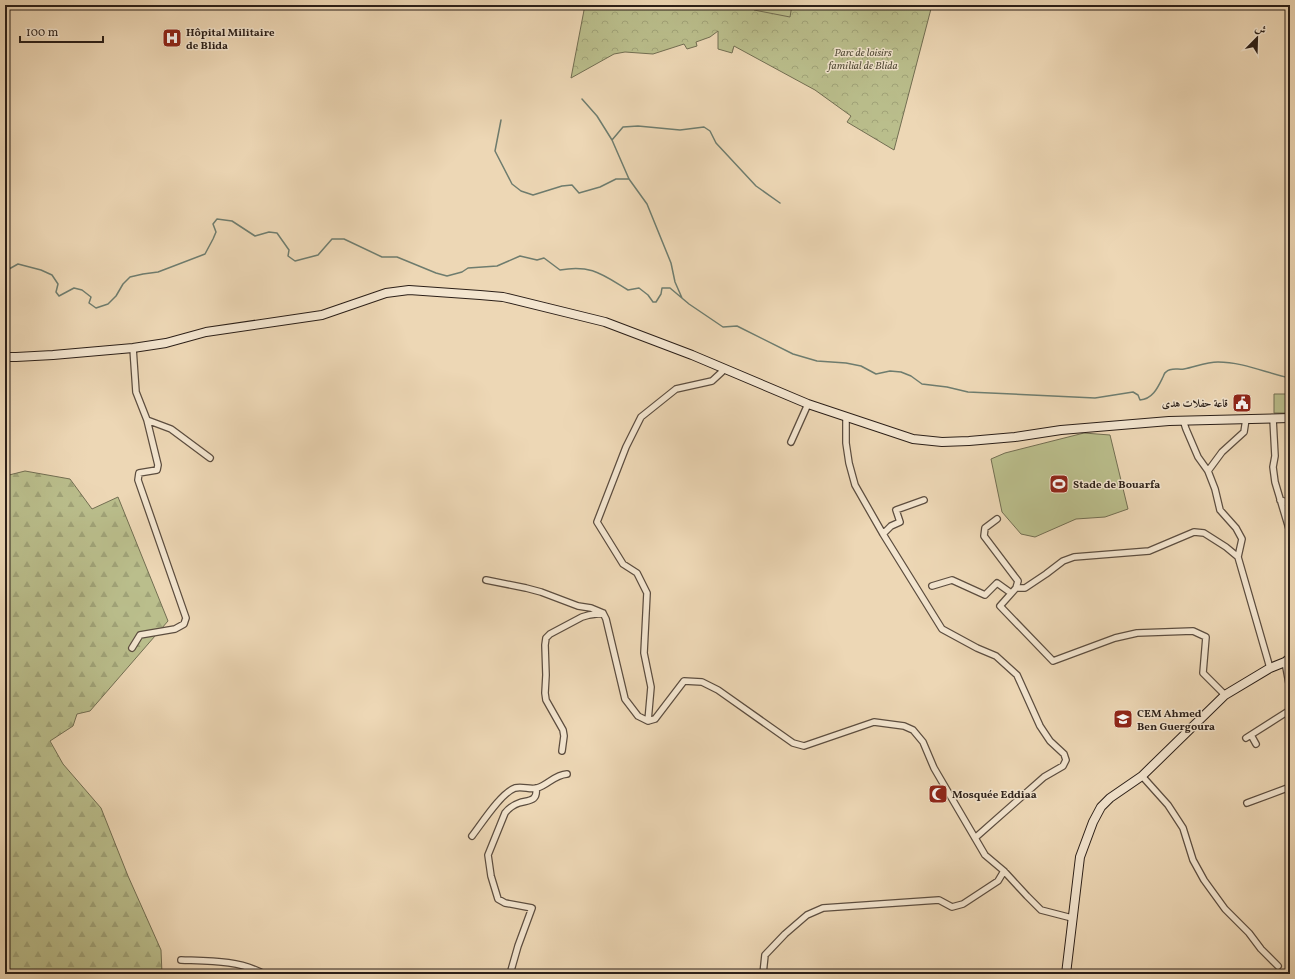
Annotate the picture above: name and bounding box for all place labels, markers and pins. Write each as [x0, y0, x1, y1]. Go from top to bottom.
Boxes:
place label: Hôpital Militaire de Blida [186, 26, 275, 54]
hospital icon: Hôpital Militaire de Blida [161, 27, 183, 49]
public building icon: قاعة حفلات هدى [1231, 392, 1253, 414]
place label: قاعة حفلات هدى [1162, 397, 1228, 412]
sports icon: Stade de Bouarfa [1048, 473, 1070, 495]
place label: Stade de Bouarfa [1073, 478, 1160, 493]
place label: CEM Ahmed Ben Guergoura [1137, 707, 1215, 735]
school or university icon: CEM Ahmed Ben Guergoura [1112, 708, 1134, 730]
mosque icon: Mosquée Eddiaa [927, 783, 949, 805]
place label: Mosquée Eddiaa [952, 788, 1037, 803]

